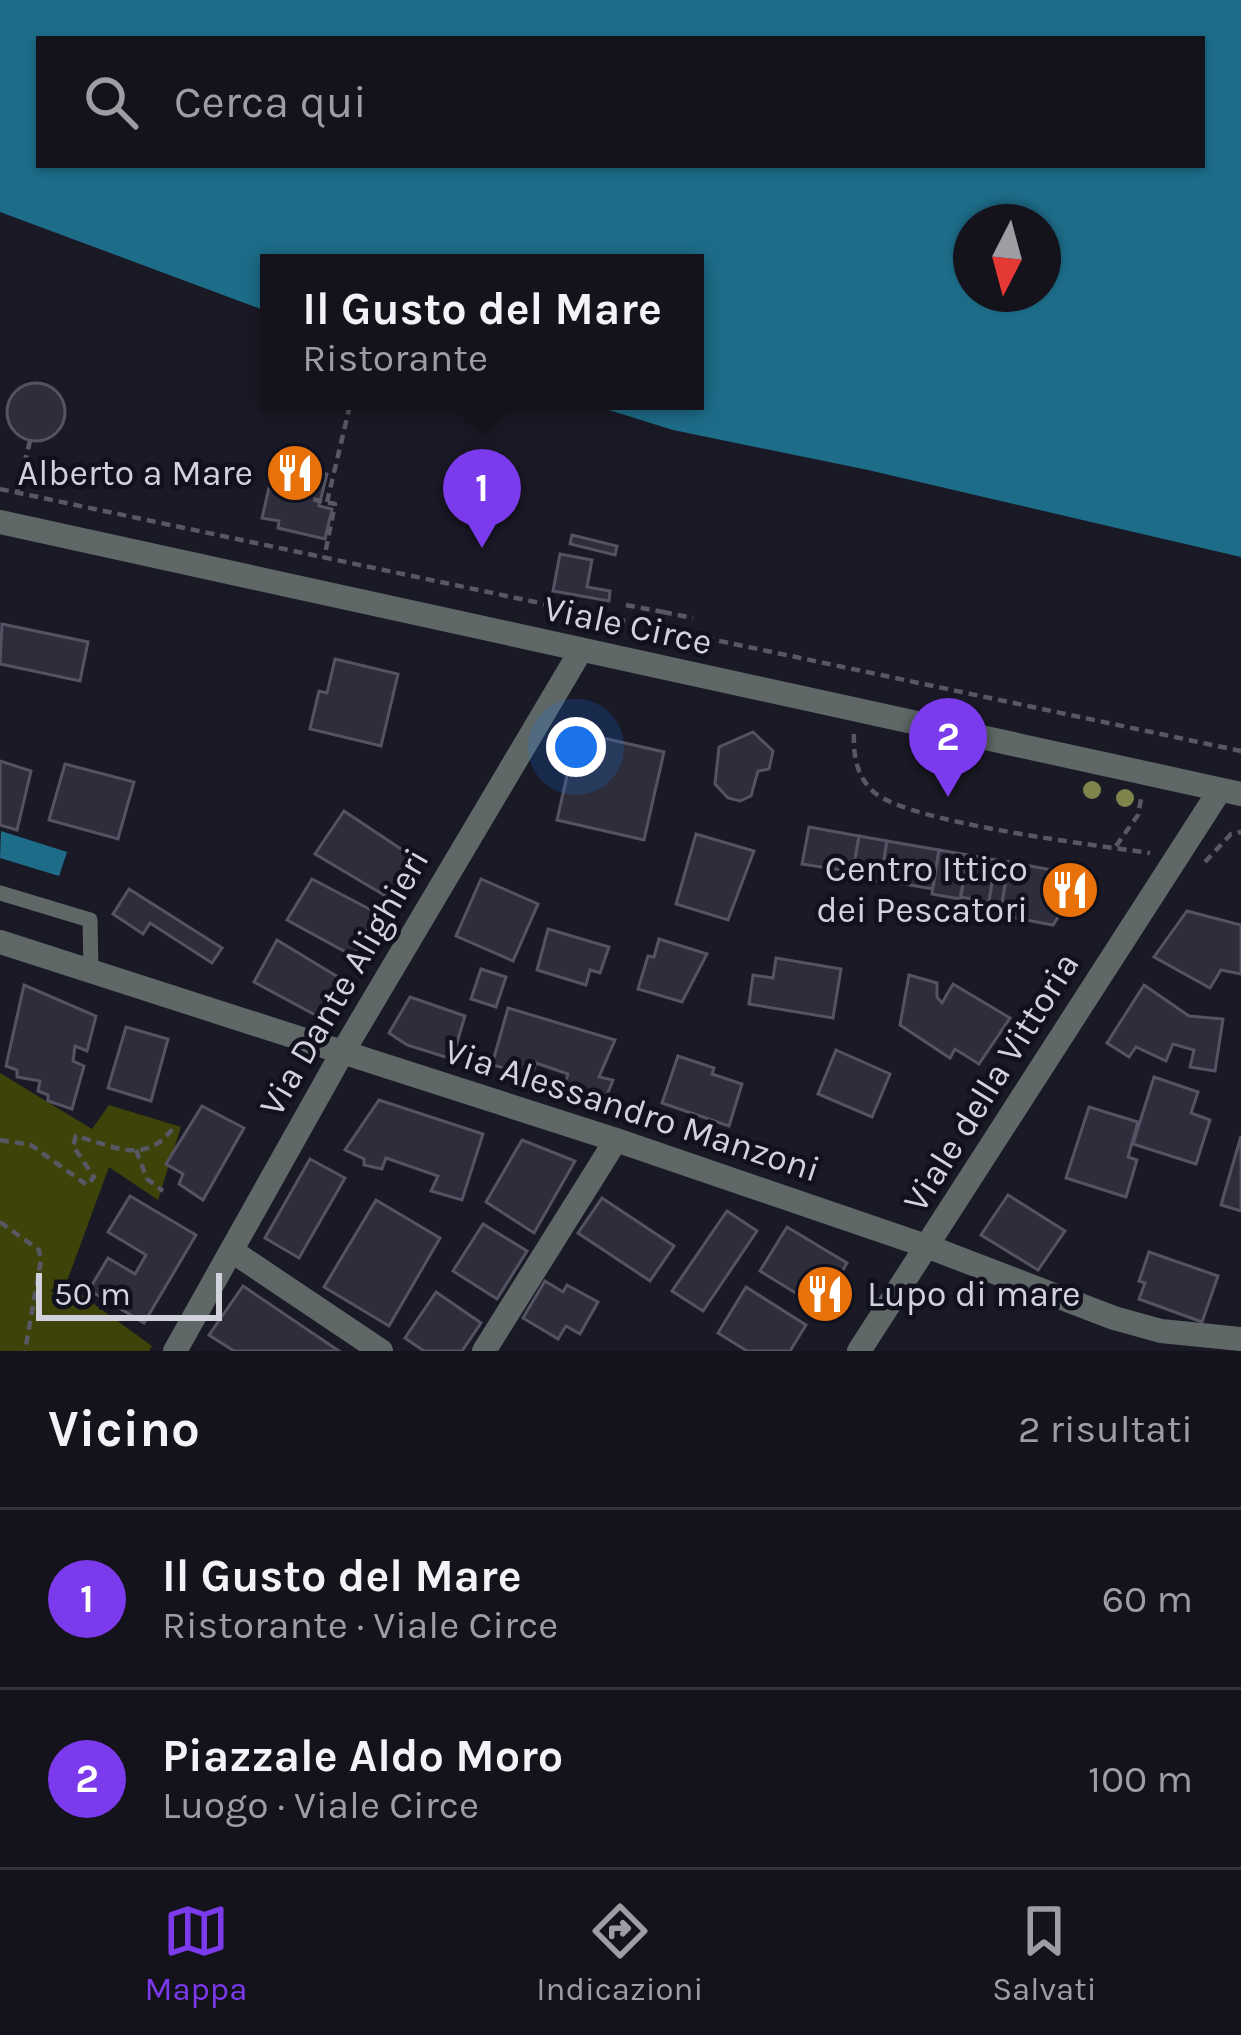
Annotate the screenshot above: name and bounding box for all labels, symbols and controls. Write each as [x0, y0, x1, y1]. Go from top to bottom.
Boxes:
search box [36, 36, 1205, 168]
icon: search [78, 69, 144, 135]
text: Cerca qui [174, 76, 367, 128]
north arrow [953, 204, 1061, 312]
popup [260, 254, 704, 410]
text: Il Gusto del Mare [302, 283, 662, 335]
text: Ristorante [302, 335, 488, 381]
restaurant icon: Alberto a Mare [264, 442, 326, 504]
pin: 1 [443, 449, 521, 548]
place label: Alberto a Mare [17, 452, 253, 494]
street label: Viale Circe [540, 587, 716, 663]
pin: 2 [909, 698, 987, 797]
your location [546, 717, 606, 777]
street label: Via Dante Alighieri [250, 841, 438, 1123]
place label: Centro Ittico dei Pescatori [816, 848, 1028, 931]
restaurant icon: Centro Ittico dei Pescatori [1039, 859, 1101, 921]
street label: Viale della Vittoria [894, 945, 1088, 1219]
street label: Via Alessandro Manzoni [439, 1029, 825, 1191]
restaurant icon: Lupo di mare [794, 1263, 856, 1325]
scale bar [36, 1267, 222, 1320]
place label: Lupo di mare [867, 1273, 1081, 1315]
text: 50 m [54, 1275, 131, 1313]
text: Vicino [48, 1399, 200, 1459]
text: 2 risultati [1018, 1406, 1193, 1452]
text: Il Gusto del Mare [162, 1550, 522, 1602]
text: 1 [80, 1576, 94, 1622]
text: 60 m [1102, 1576, 1193, 1622]
text: Ristorante · Viale Circe [162, 1602, 558, 1648]
text: Piazzale Aldo Moro [162, 1730, 563, 1782]
text: 2 [75, 1756, 99, 1802]
text: 100 m [1088, 1756, 1193, 1802]
text: Luogo · Viale Circe [162, 1782, 479, 1828]
tab: Mappa [144, 1898, 247, 2008]
tab: Indicazioni [536, 1898, 703, 2008]
tab: Salvati [992, 1898, 1097, 2008]

